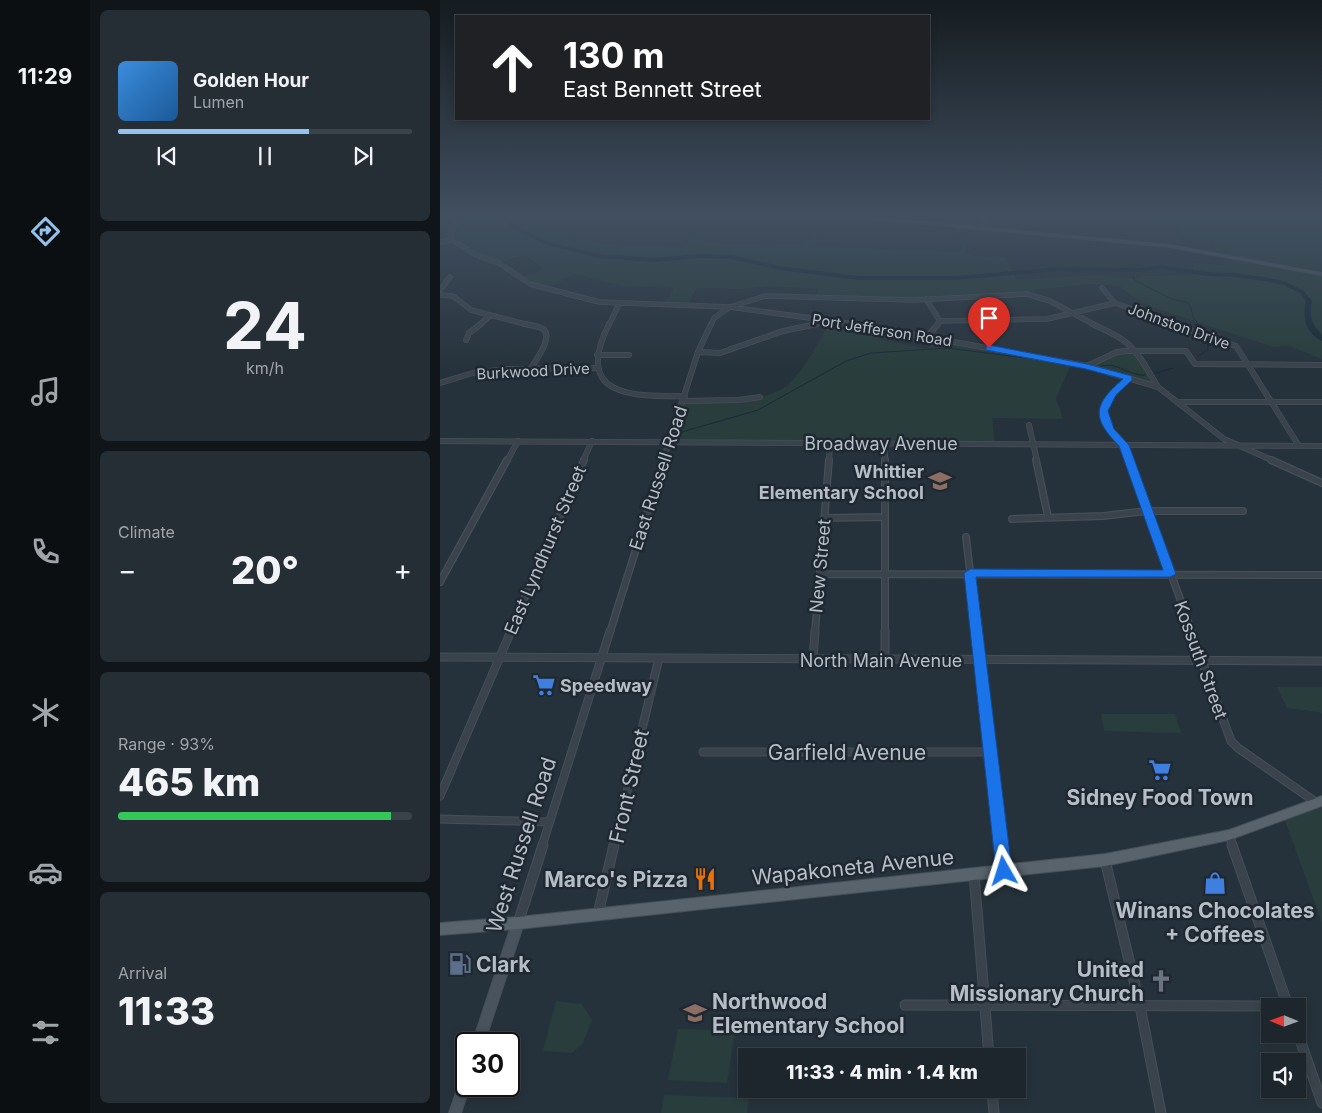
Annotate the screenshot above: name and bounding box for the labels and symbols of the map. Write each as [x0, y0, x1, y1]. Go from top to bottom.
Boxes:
pin [968, 297, 1010, 348]
street label: Johnston Drive [1125, 299, 1233, 353]
street label: Port Jefferson Road [811, 310, 953, 350]
street label: Burkwood Drive [476, 359, 590, 383]
street label: East Russell Road [625, 403, 691, 553]
street label: Broadway Avenue [804, 433, 958, 454]
place label: Whittier Elementary School [759, 461, 924, 503]
street label: East Lyndhurst Street [500, 462, 590, 638]
school or university icon: Whittier Elementary School [927, 468, 953, 494]
street label: New Street [805, 518, 835, 614]
street label: Kossuth Street [1170, 598, 1232, 722]
street label: North Main Avenue [800, 650, 962, 671]
supermarket icon: Speedway [531, 672, 557, 698]
place label: Speedway [560, 675, 652, 696]
street label: Front Street [604, 726, 654, 846]
street label: Garfield Avenue [768, 740, 926, 765]
street label: West Russell Road [481, 754, 561, 936]
supermarket icon: Sidney Food Town [1147, 757, 1173, 783]
place label: Sidney Food Town [1066, 785, 1254, 810]
street label: Wapakoneta Avenue [751, 844, 955, 890]
position arrow [977, 844, 1029, 896]
restaurant icon: Marco's Pizza [692, 866, 718, 892]
place label: Marco's Pizza [544, 867, 688, 892]
shop icon: Winans Chocolates + Coffees [1202, 870, 1228, 896]
place label: Winans Chocolates + Coffees [1116, 898, 1314, 947]
fuel station icon: Clark [447, 951, 473, 977]
place label: Clark [476, 952, 531, 977]
place label: United Missionary Church [950, 957, 1144, 1006]
church icon: United Missionary Church [1148, 968, 1174, 994]
place label: Northwood Elementary School [712, 989, 905, 1038]
north arrow [1261, 998, 1306, 1042]
school or university icon: Northwood Elementary School [682, 1000, 708, 1026]
speed limit sign: 30 [455, 1032, 520, 1097]

